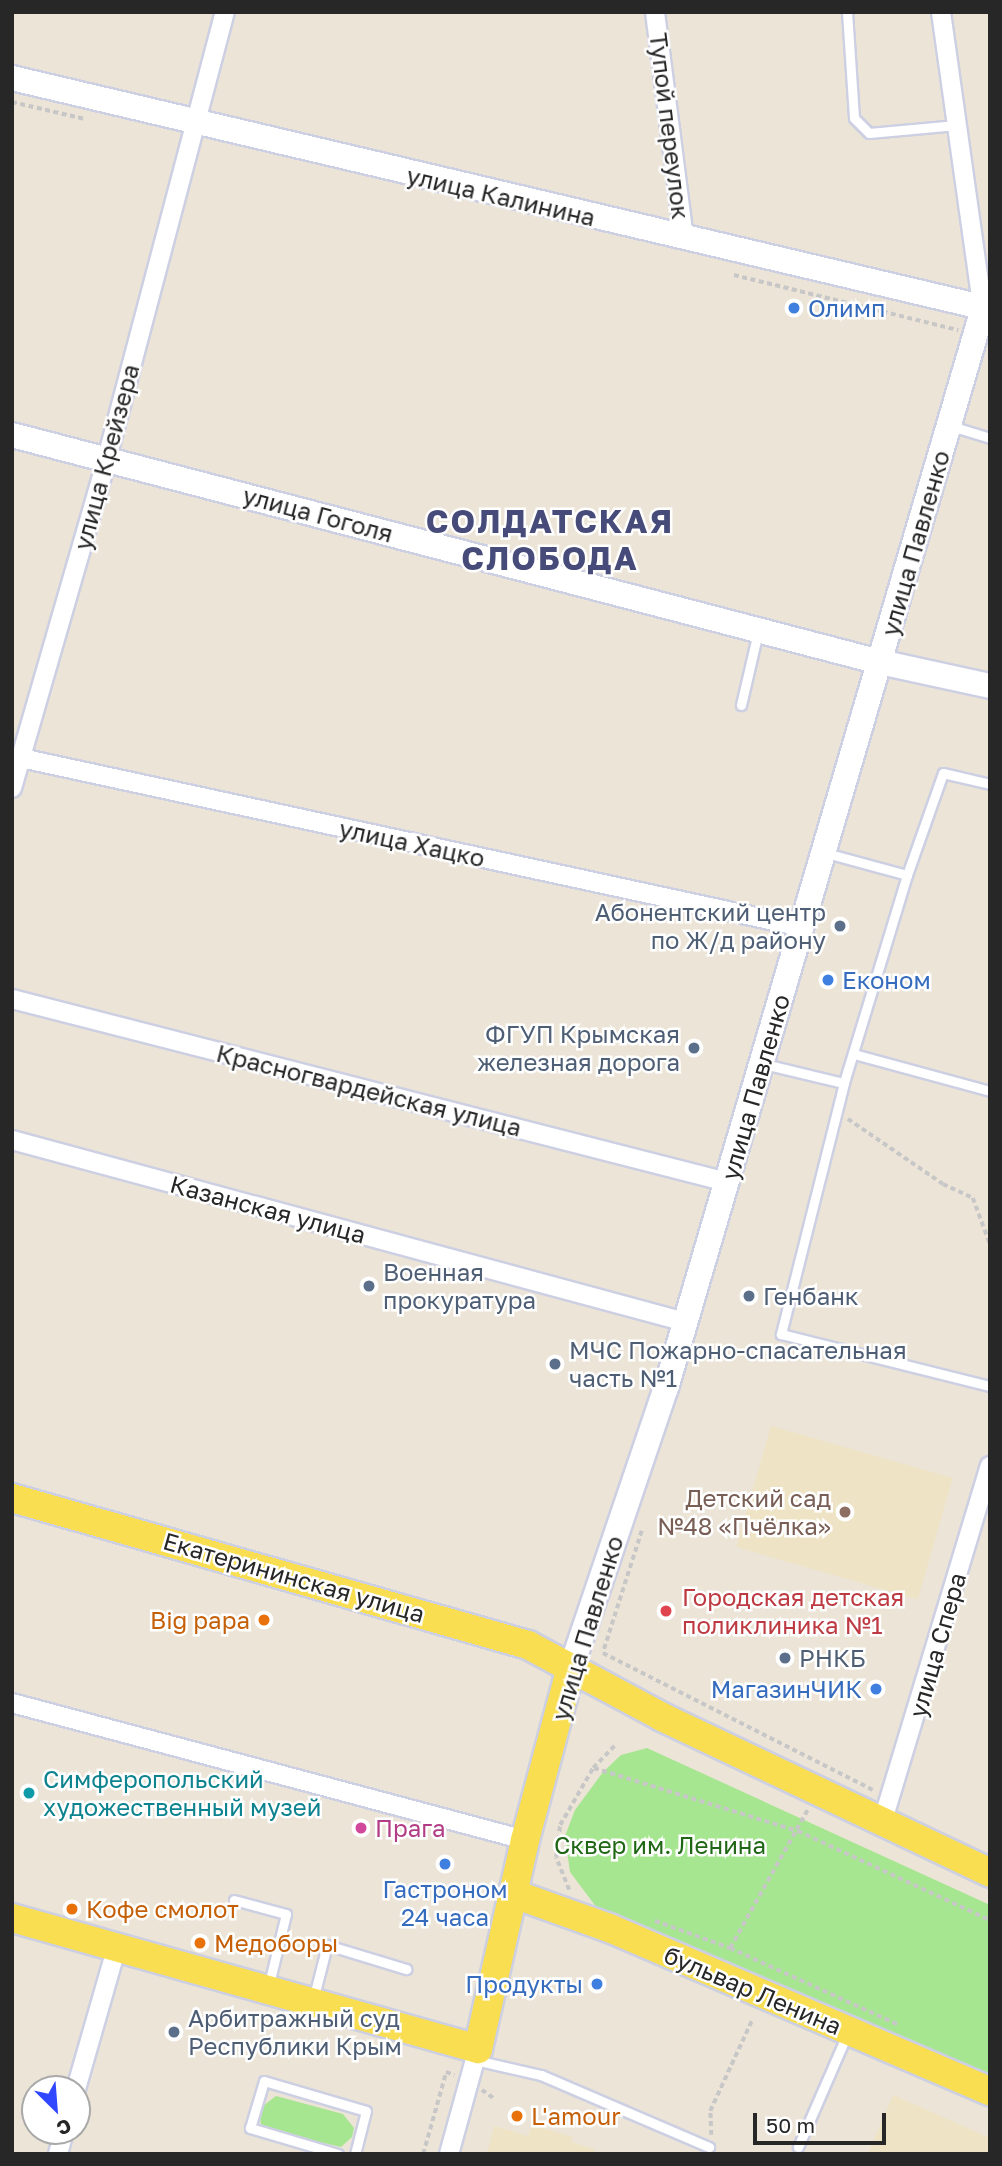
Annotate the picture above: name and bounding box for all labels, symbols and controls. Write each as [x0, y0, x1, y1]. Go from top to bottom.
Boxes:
street label: Тупой переулок [644, 31, 696, 221]
street label: улица Калинина [404, 160, 598, 232]
place label: Олимп [808, 294, 885, 322]
marker: Олимп [786, 300, 802, 316]
street label: улица Крейзера [67, 361, 145, 553]
street label: улица Павленко [875, 447, 955, 639]
street label: улица Гоголя [240, 480, 396, 548]
district label: СОЛДАТСКАЯ СЛОБОДА [427, 503, 673, 578]
street label: улица Хацко [337, 814, 487, 872]
place label: Абонентский центр по Ж/д району [595, 898, 826, 954]
marker: Абонентский центр по Ж/д району [832, 918, 848, 934]
place label: Економ [842, 966, 931, 994]
marker: Економ [820, 972, 836, 988]
street label: улица Павленко [715, 991, 795, 1183]
place label: ФГУП Крымская железная дорога [477, 1020, 680, 1076]
street label: Красногвардейская улица [214, 1038, 524, 1142]
marker: ФГУП Крымская железная дорога [686, 1040, 702, 1056]
street label: Казанская улица [167, 1169, 369, 1249]
place label: Военная прокуратура [383, 1258, 536, 1314]
marker: Военная прокуратура [361, 1278, 377, 1294]
place label: Генбанк [763, 1282, 859, 1310]
marker: Генбанк [741, 1288, 757, 1304]
place label: МЧС Пожарно-спасательная часть №1 [569, 1336, 907, 1392]
marker: МЧС Пожарно-спасательная часть №1 [547, 1356, 563, 1372]
place label: Детский сад №48 «Пчёлка» [657, 1484, 831, 1540]
marker: Детский сад №48 «Пчёлка» [837, 1504, 853, 1520]
street label: Екатерининская улица [160, 1526, 428, 1628]
street label: улица Павленко [545, 1532, 629, 1724]
street label: улица Спера [903, 1569, 971, 1721]
place label: Городская детская поликлиника №1 [682, 1583, 904, 1639]
marker: Городская детская поликлиника №1 [656, 1601, 676, 1621]
place label: Big papa [150, 1606, 250, 1634]
marker: Big papa [256, 1612, 272, 1628]
place label: РНКБ [799, 1644, 866, 1672]
marker: РНКБ [777, 1650, 793, 1666]
place label: МагазинЧИК [711, 1675, 862, 1703]
marker: МагазинЧИК [868, 1681, 884, 1697]
place label: Симферопольский художественный музей [43, 1765, 321, 1821]
marker: Симферопольский художественный музей [21, 1785, 37, 1801]
place label: Прага [375, 1814, 445, 1842]
marker: Прага [353, 1820, 369, 1836]
park label: Сквер им. Ленина [554, 1831, 766, 1859]
marker: Гастроном 24 часа [437, 1856, 453, 1872]
place label: Гастроном 24 часа [383, 1875, 507, 1931]
place label: Кофе смолот [86, 1895, 239, 1923]
marker: Кофе смолот [64, 1901, 80, 1917]
place label: Медоборы [214, 1929, 338, 1957]
marker: Медоборы [192, 1935, 208, 1951]
street label: бульвар Ленина [660, 1940, 846, 2040]
place label: Продукты [465, 1970, 583, 1998]
marker: Продукты [589, 1976, 605, 1992]
place label: Арбитражный суд Республики Крым [188, 2004, 402, 2060]
marker: Арбитражный суд Республики Крым [166, 2024, 182, 2040]
north arrow [21, 2075, 91, 2145]
scale bar [757, 2100, 890, 2144]
place label: L'amour [531, 2102, 621, 2130]
marker: L'amour [509, 2108, 525, 2124]
text: 50 m [766, 2112, 815, 2138]
text: С [53, 2114, 75, 2141]

